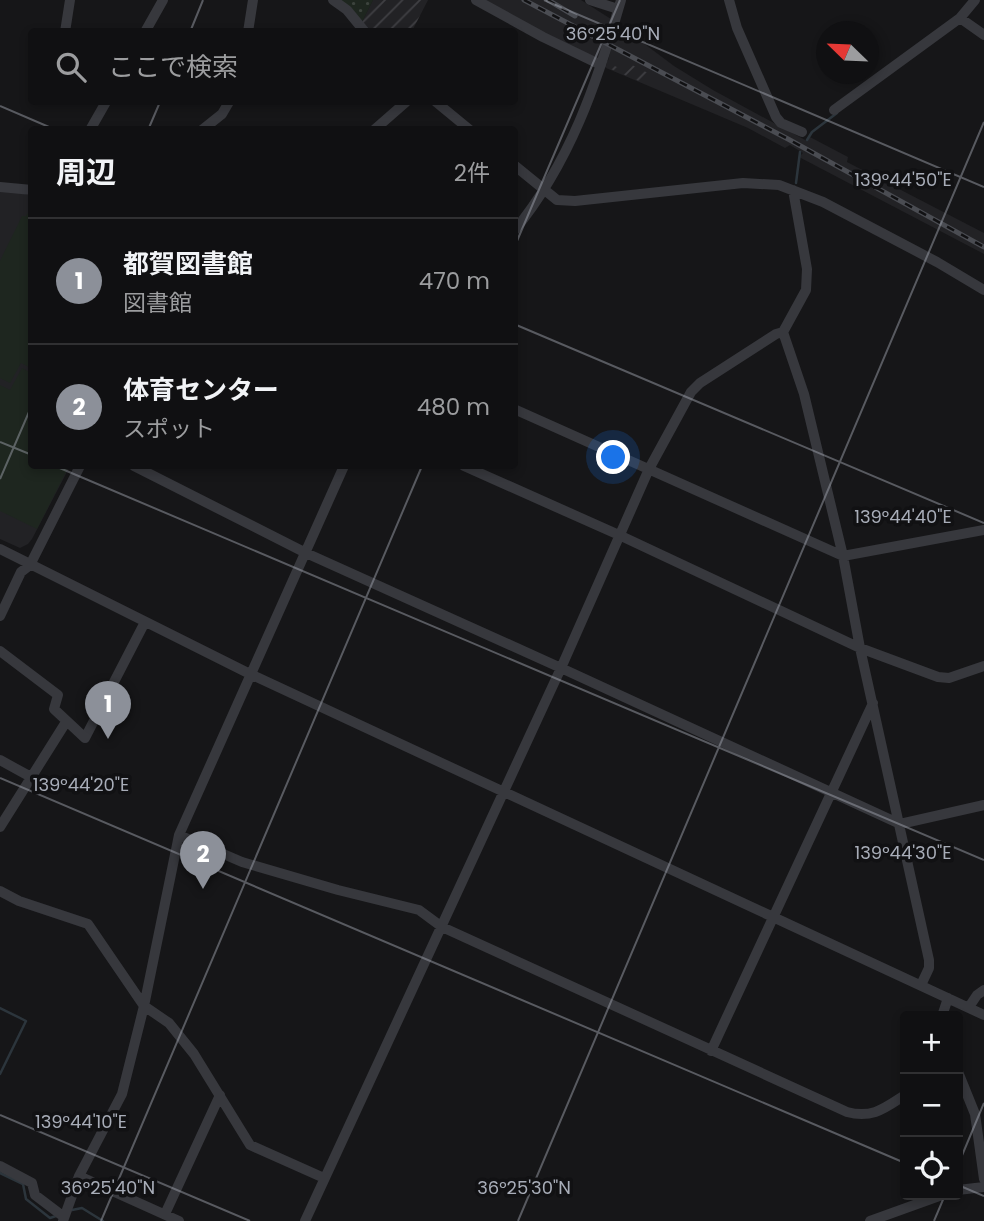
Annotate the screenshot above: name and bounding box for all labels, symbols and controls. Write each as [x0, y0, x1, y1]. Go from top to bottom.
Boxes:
text: 36°25'40"N [566, 21, 660, 46]
north arrow [816, 21, 879, 84]
search box [28, 28, 518, 105]
icon: search [52, 48, 90, 86]
text: ここで検索 [108, 49, 238, 85]
text: 周辺 [56, 151, 116, 194]
text: 2件 [454, 157, 490, 189]
text: 139°44'50"E [854, 167, 952, 192]
text: 都賀図書館 [123, 246, 253, 282]
text: 1 [75, 265, 83, 297]
text: 470 m [419, 265, 490, 297]
text: 図書館 [123, 287, 192, 319]
text: 体育センター [123, 372, 279, 408]
text: 2 [72, 391, 86, 423]
text: 480 m [417, 391, 490, 423]
text: スポット [123, 413, 215, 445]
your location [596, 440, 630, 474]
text: 139°44'40"E [854, 504, 952, 529]
pin: 1 [85, 681, 131, 739]
text: 139°44'20"E [33, 772, 129, 797]
pin: 2 [180, 831, 226, 889]
text: 139°44'30"E [855, 840, 951, 865]
map controls [900, 1011, 963, 1200]
button: + [900, 1011, 963, 1074]
button: − [900, 1074, 963, 1137]
text: 139°44'10"E [35, 1109, 127, 1134]
button: locate [900, 1137, 963, 1200]
text: 36°25'40"N [61, 1175, 155, 1200]
text: 36°25'30"N [477, 1175, 571, 1200]

